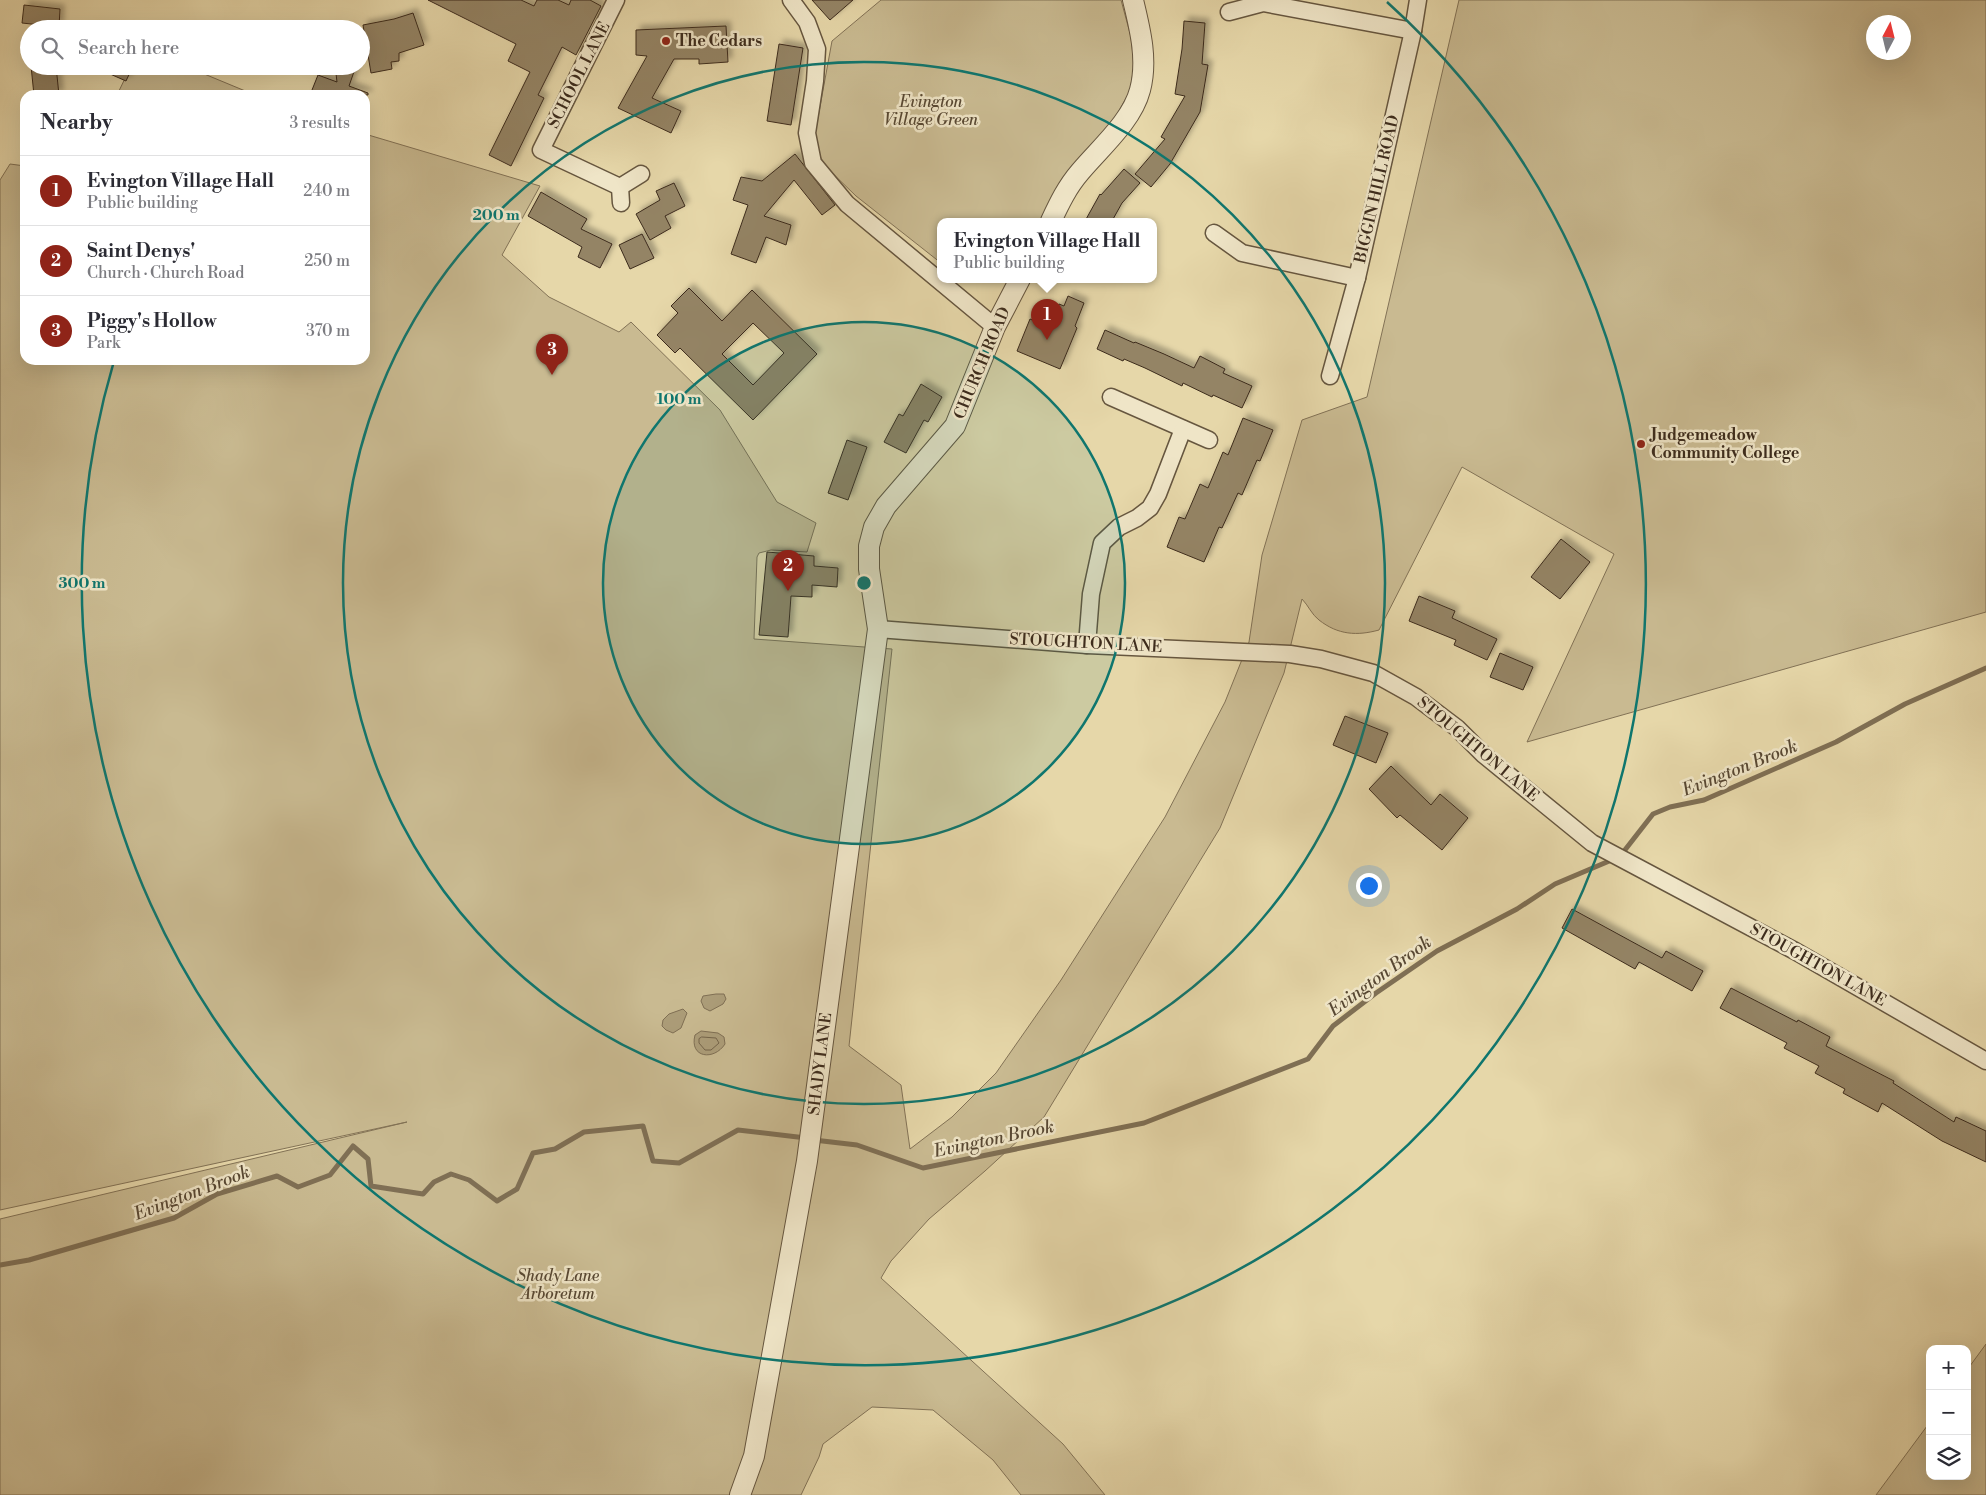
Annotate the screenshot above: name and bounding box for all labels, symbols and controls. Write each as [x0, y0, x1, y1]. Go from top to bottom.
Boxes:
north arrow [1866, 15, 1911, 60]
street label: SCHOOL LANE [543, 18, 615, 132]
search box [20, 20, 370, 75]
place label: The Cedars [676, 31, 762, 51]
icon: search [38, 34, 66, 62]
marker: The Cedars [660, 35, 672, 47]
text: Search here [78, 36, 179, 60]
park label: Evington Village Green [884, 92, 979, 130]
text: Nearby [40, 110, 113, 136]
text: 3 results [289, 113, 350, 133]
street label: BIGGIN HILL ROAD [1350, 113, 1404, 266]
text: Evington Village Hall [87, 169, 274, 193]
text: 1 [52, 181, 60, 201]
text: 240 m [303, 181, 350, 201]
text: Public building [87, 193, 198, 213]
text: 200 m [472, 206, 520, 225]
popup [937, 218, 1157, 283]
text: Evington Village Hall [953, 229, 1141, 253]
text: Saint Denys' [87, 239, 195, 263]
text: 2 [51, 251, 61, 271]
text: 250 m [304, 251, 350, 271]
text: Public building [953, 253, 1065, 273]
text: Church · Church Road [87, 263, 244, 283]
pin: 1 [1031, 299, 1063, 340]
street label: CHURCH ROAD [949, 304, 1015, 422]
text: Piggy's Hollow [87, 309, 217, 333]
text: 3 [51, 321, 61, 341]
text: 370 m [306, 321, 350, 341]
text: Park [87, 333, 120, 353]
pin: 3 [536, 334, 568, 375]
text: 100 m [657, 390, 702, 409]
place label: Judgemeadow Community College [1649, 425, 1800, 463]
marker: Judgemeadow Community College [1635, 438, 1647, 450]
pin: 2 [772, 550, 804, 591]
text: 300 m [59, 574, 106, 593]
centre of rings [855, 574, 873, 592]
street label: STOUGHTON LANE [1009, 629, 1163, 657]
street label: STOUGHTON LANE [1413, 692, 1543, 806]
water label: Evington Brook [1678, 734, 1801, 802]
your location [1356, 873, 1382, 899]
street label: STOUGHTON LANE [1746, 919, 1890, 1011]
water label: Evington Brook [1323, 931, 1436, 1022]
street label: SHADY LANE [804, 1012, 836, 1116]
water label: Evington Brook [931, 1115, 1056, 1163]
water label: Evington Brook [130, 1160, 253, 1226]
park label: Shady Lane Arboretum [517, 1266, 600, 1304]
map controls [1926, 1345, 1971, 1480]
button: + [1926, 1345, 1971, 1390]
button: − [1926, 1390, 1971, 1435]
button: layers [1926, 1435, 1971, 1480]

